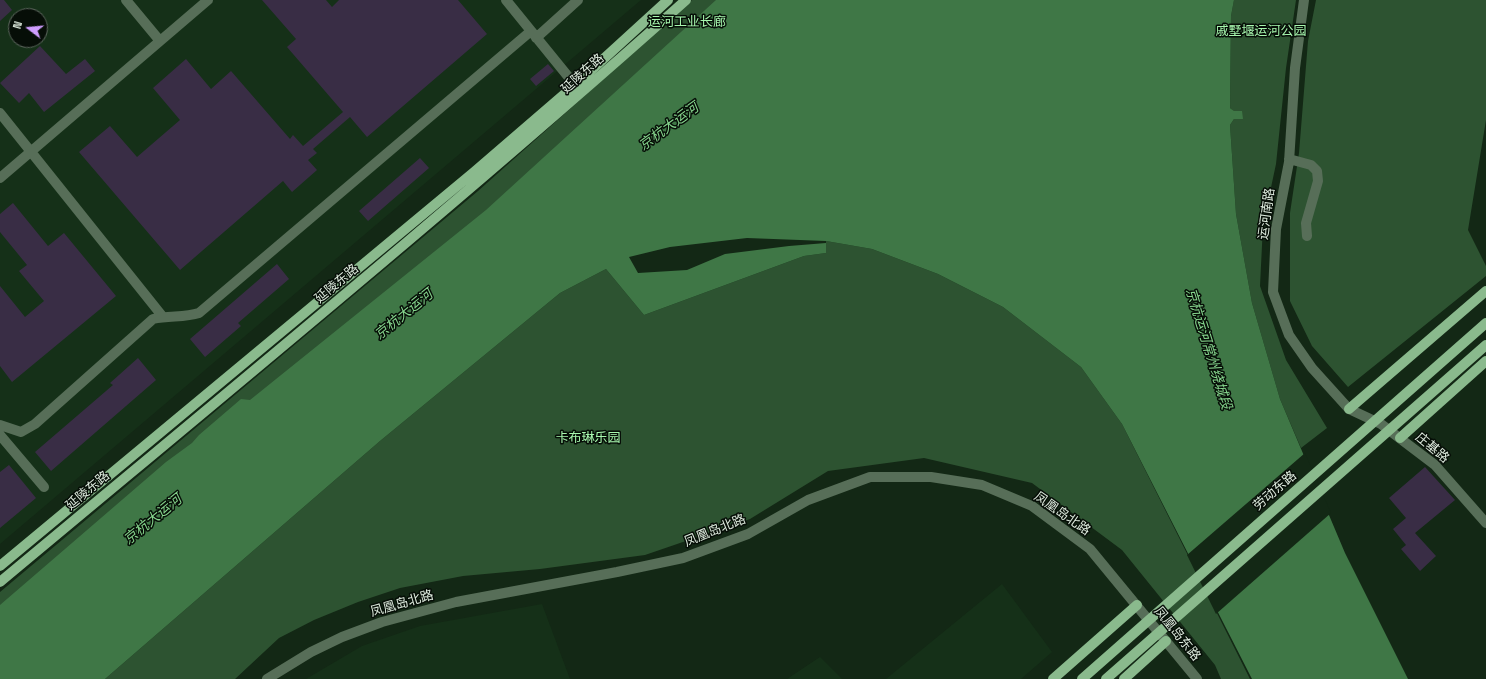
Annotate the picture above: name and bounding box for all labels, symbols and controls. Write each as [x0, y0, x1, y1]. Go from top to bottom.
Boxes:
north arrow [8, 8, 48, 48]
park label: 运河工业长廊 [648, 14, 726, 30]
text: N [10, 19, 25, 30]
park label: 戚墅堰运河公园 [1216, 23, 1306, 39]
street label: 延陵东路 [558, 51, 608, 97]
water label: 京杭大运河 [636, 100, 702, 154]
street label: 运河南路 [1256, 187, 1278, 241]
street label: 延陵东路 [312, 261, 362, 307]
water label: 京杭大运河 [372, 286, 436, 344]
water label: 京杭运河常州绕城段 [1182, 286, 1234, 412]
street label: 庄基路 [1412, 429, 1452, 467]
park label: 卡布琳乐园 [556, 430, 620, 446]
street label: 延陵东路 [63, 468, 113, 514]
street label: 劳动东路 [1250, 468, 1300, 514]
street label: 凤凰岛北路 [1031, 489, 1093, 539]
water label: 京杭大运河 [121, 491, 185, 549]
street label: 凤凰岛北路 [682, 512, 748, 550]
street label: 凤凰岛北路 [369, 588, 435, 620]
street label: 凤凰岛东路 [1150, 604, 1204, 664]

